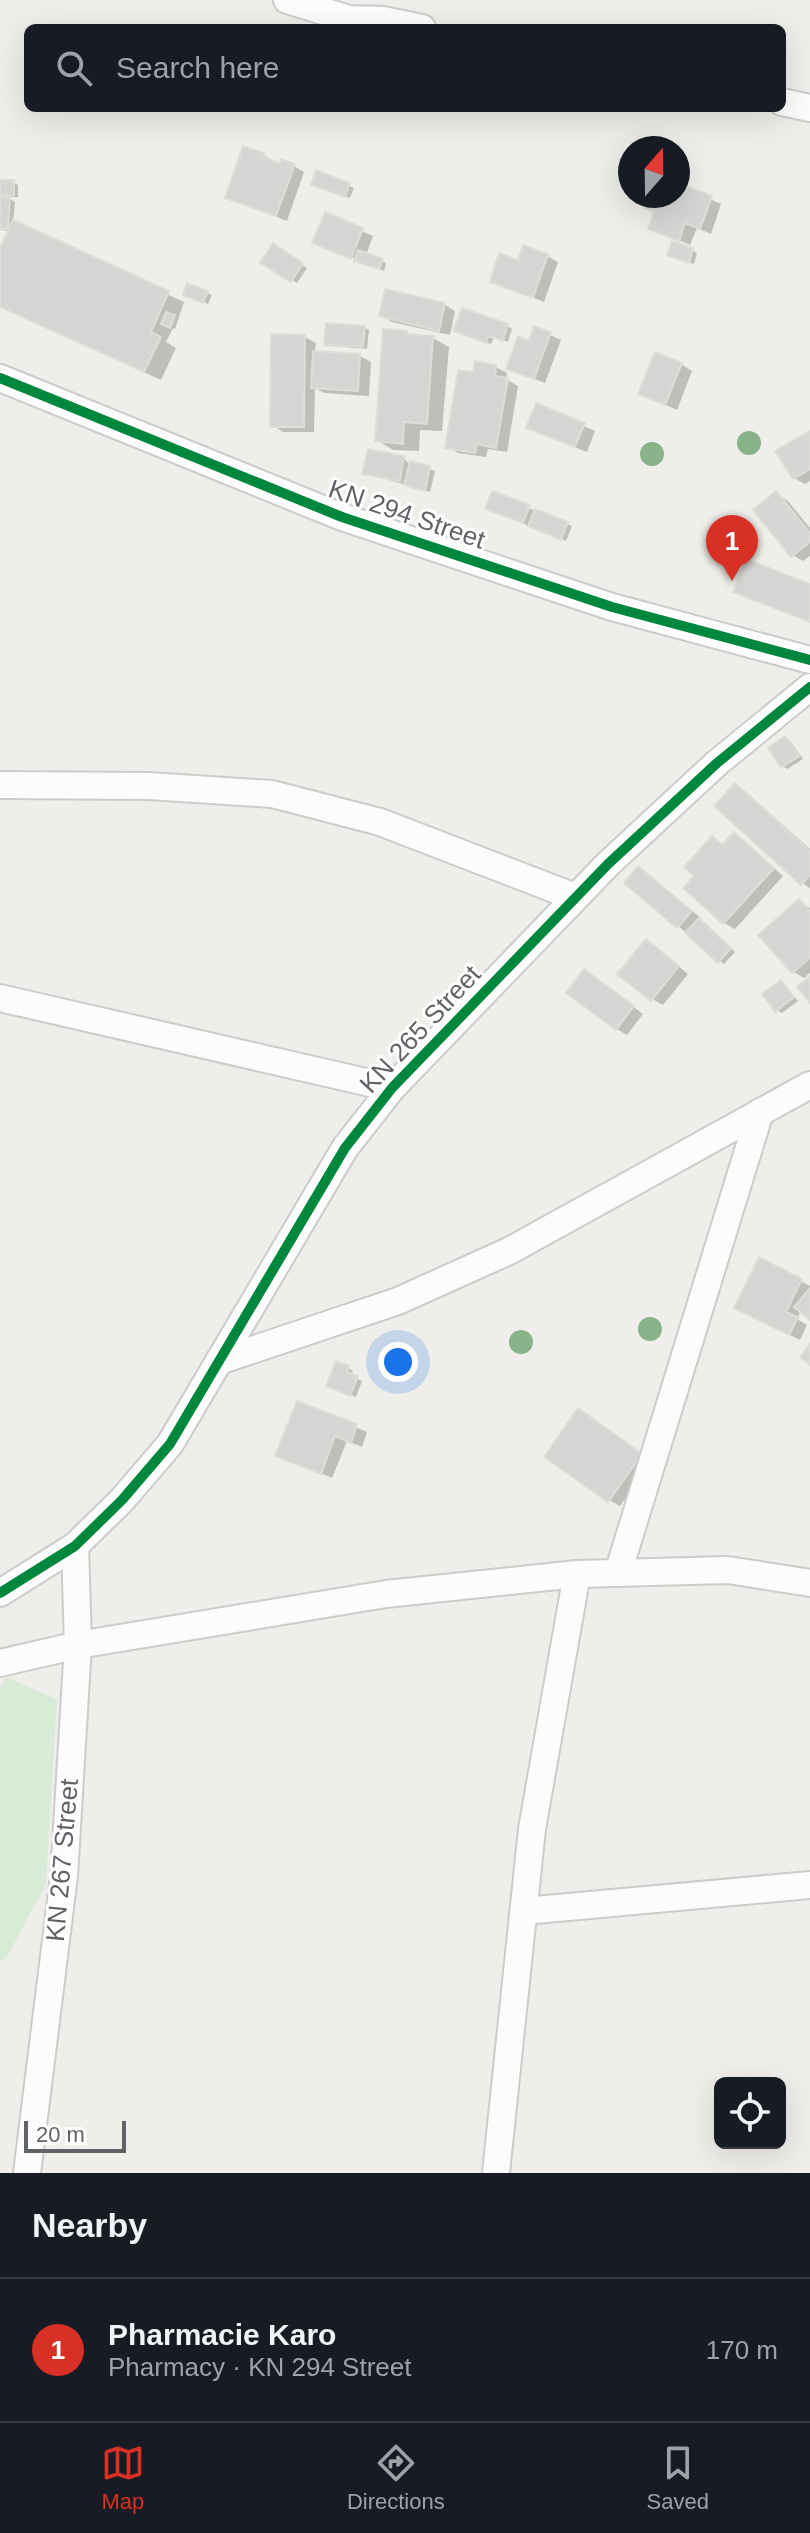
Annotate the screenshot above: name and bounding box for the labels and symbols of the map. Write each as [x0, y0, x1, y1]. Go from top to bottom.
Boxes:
north arrow [618, 136, 690, 208]
street label: KN 294 Street [325, 473, 490, 555]
pin: 1 [706, 515, 758, 581]
street label: KN 265 Street [353, 958, 487, 1099]
your location [378, 1342, 418, 1382]
street label: KN 267 Street [40, 1777, 84, 1943]
scale bar [24, 2117, 126, 2153]

